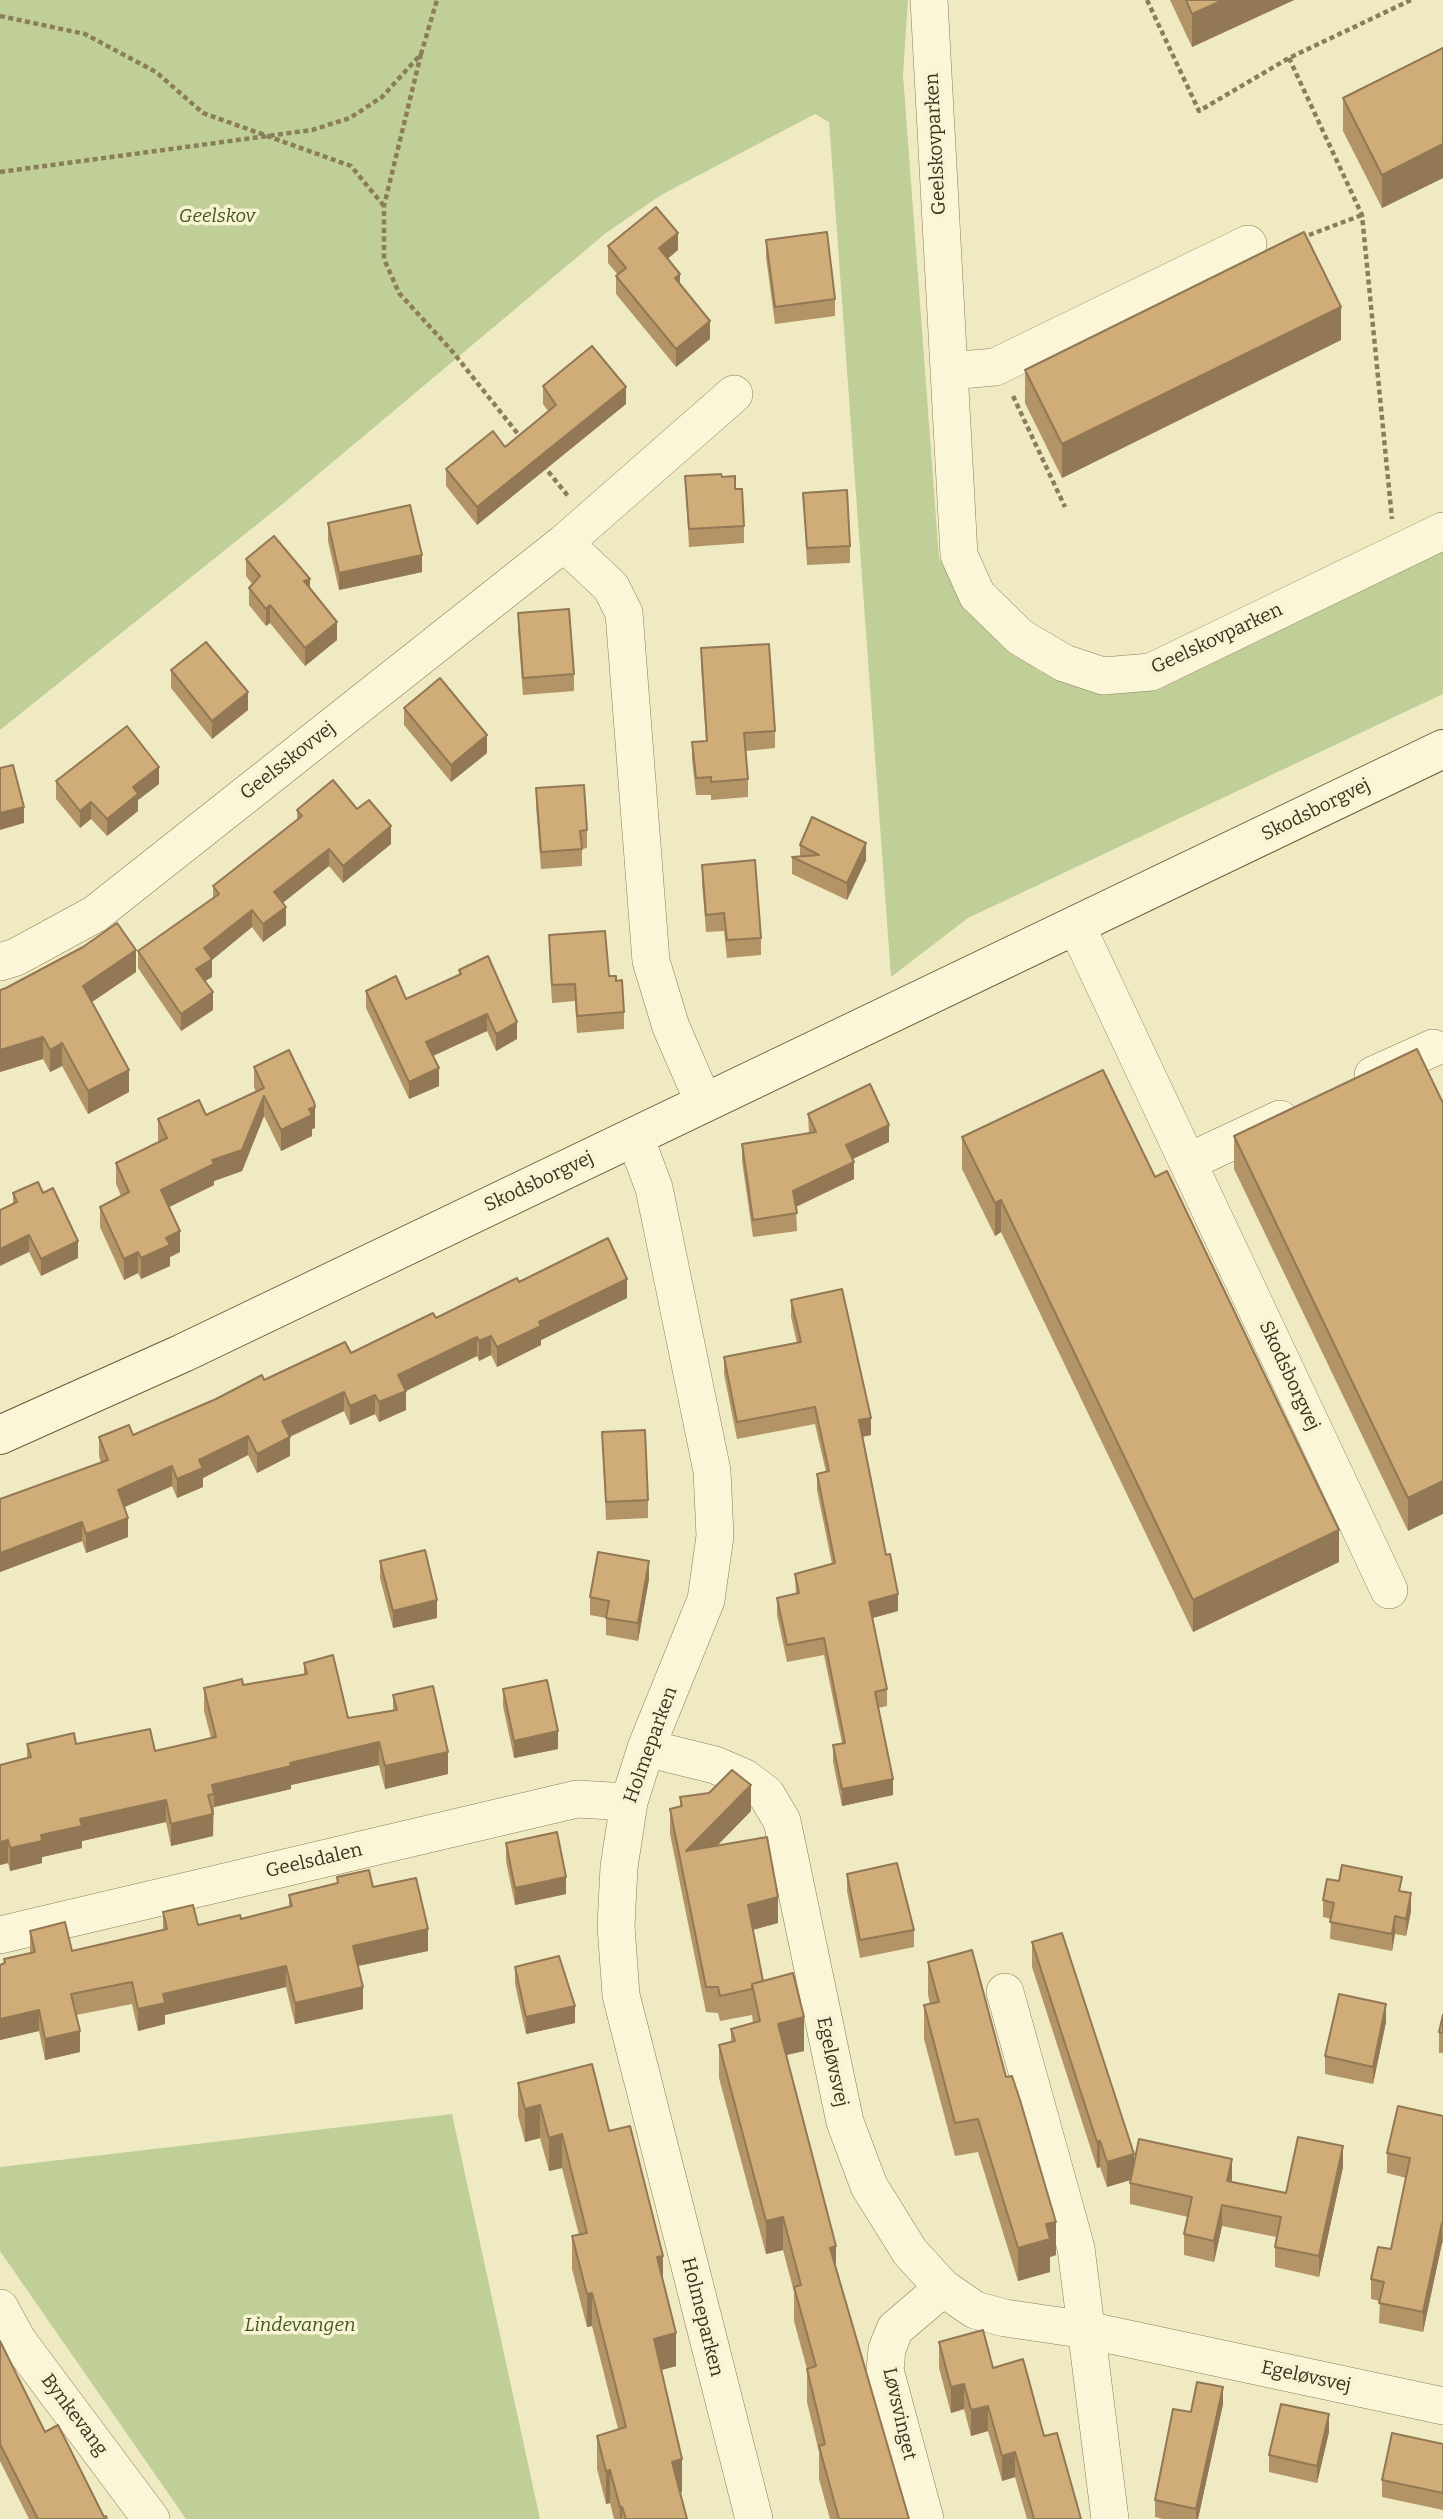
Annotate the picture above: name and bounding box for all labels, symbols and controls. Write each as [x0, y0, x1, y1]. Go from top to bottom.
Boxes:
street label: Geelskovparken [921, 72, 951, 216]
park label: Geelskov [179, 206, 255, 228]
street label: Geelskovparken [1148, 599, 1286, 679]
street label: Geelsskovvej [236, 717, 340, 805]
street label: Skodsborgvej [1258, 774, 1374, 846]
street label: Skodsborgvej [481, 1147, 597, 1217]
street label: Skodsborgvej [1254, 1318, 1324, 1434]
street label: Holmeparken [619, 1684, 683, 1806]
street label: Geelsdalen [263, 1839, 365, 1883]
street label: Egeløvsvej [811, 2015, 853, 2109]
street label: Holmeparken [676, 2255, 728, 2379]
park label: Lindevangen [245, 2315, 355, 2337]
street label: Egeløvsvej [1259, 2356, 1353, 2398]
street label: Løvsvinget [877, 2365, 921, 2463]
street label: Bynkevang [36, 2370, 112, 2460]

